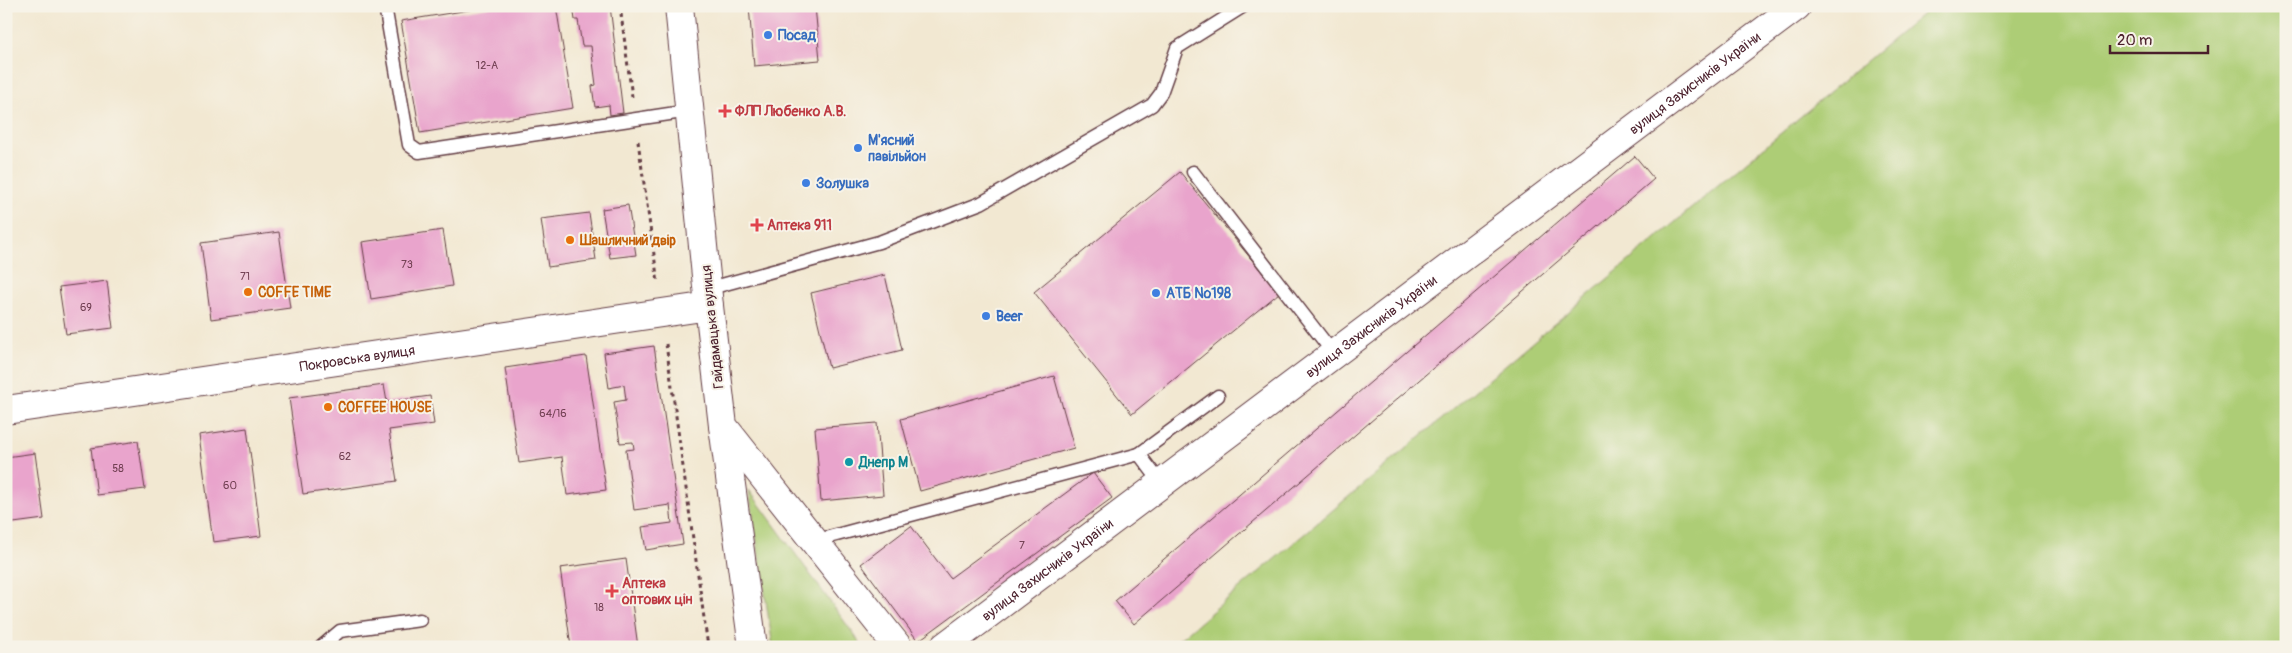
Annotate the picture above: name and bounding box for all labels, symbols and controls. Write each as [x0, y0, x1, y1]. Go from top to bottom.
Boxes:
scale bar [2110, 22, 2207, 54]
place label: Посад [778, 27, 817, 44]
street label: вулиця Захисників України [1626, 28, 1764, 138]
marker: Посад [762, 29, 774, 41]
text: 20 m [2117, 31, 2152, 50]
house number: 12-А [476, 59, 498, 72]
place label: ФЛП Любенко А.В. [734, 103, 846, 120]
marker: ФЛП Любенко А.В. [719, 105, 731, 117]
place label: М'ясний павільйон [868, 132, 926, 165]
marker: М'ясний павільйон [852, 142, 864, 154]
place label: Золушка [816, 175, 869, 192]
marker: Золушка [800, 177, 812, 189]
place label: Аптека 911 [767, 217, 832, 234]
marker: Аптека 911 [751, 219, 763, 231]
place label: Шашличний двір [579, 232, 676, 249]
marker: Шашличний двір [564, 234, 576, 246]
house number: 73 [401, 258, 413, 271]
street label: Гайдамацька вулиця [698, 264, 727, 390]
house number: 71 [240, 270, 250, 283]
street label: вулиця Захисників України [1302, 272, 1440, 381]
place label: COFFE TIME [258, 284, 332, 301]
place label: АТБ №198 [1166, 285, 1231, 302]
marker: COFFE TIME [242, 286, 254, 298]
marker: АТБ №198 [1150, 287, 1162, 299]
house number: 69 [80, 301, 92, 314]
place label: Beer [996, 308, 1024, 325]
marker: Beer [980, 310, 992, 322]
street label: Покровська вулиця [298, 342, 416, 375]
place label: COFFEE HOUSE [338, 399, 433, 416]
marker: COFFEE HOUSE [322, 401, 334, 413]
house number: 64/16 [539, 407, 567, 420]
house number: 62 [339, 450, 351, 463]
place label: Днепр М [858, 454, 908, 471]
marker: Днепр М [843, 456, 855, 468]
house number: 58 [112, 462, 124, 475]
house number: 60 [223, 479, 237, 492]
street label: вулиця Захисників України [978, 515, 1116, 625]
house number: 7 [1019, 539, 1025, 552]
place label: Аптека оптових цін [621, 575, 693, 608]
marker: Аптека оптових цін [606, 585, 618, 597]
house number: 18 [594, 601, 604, 614]

